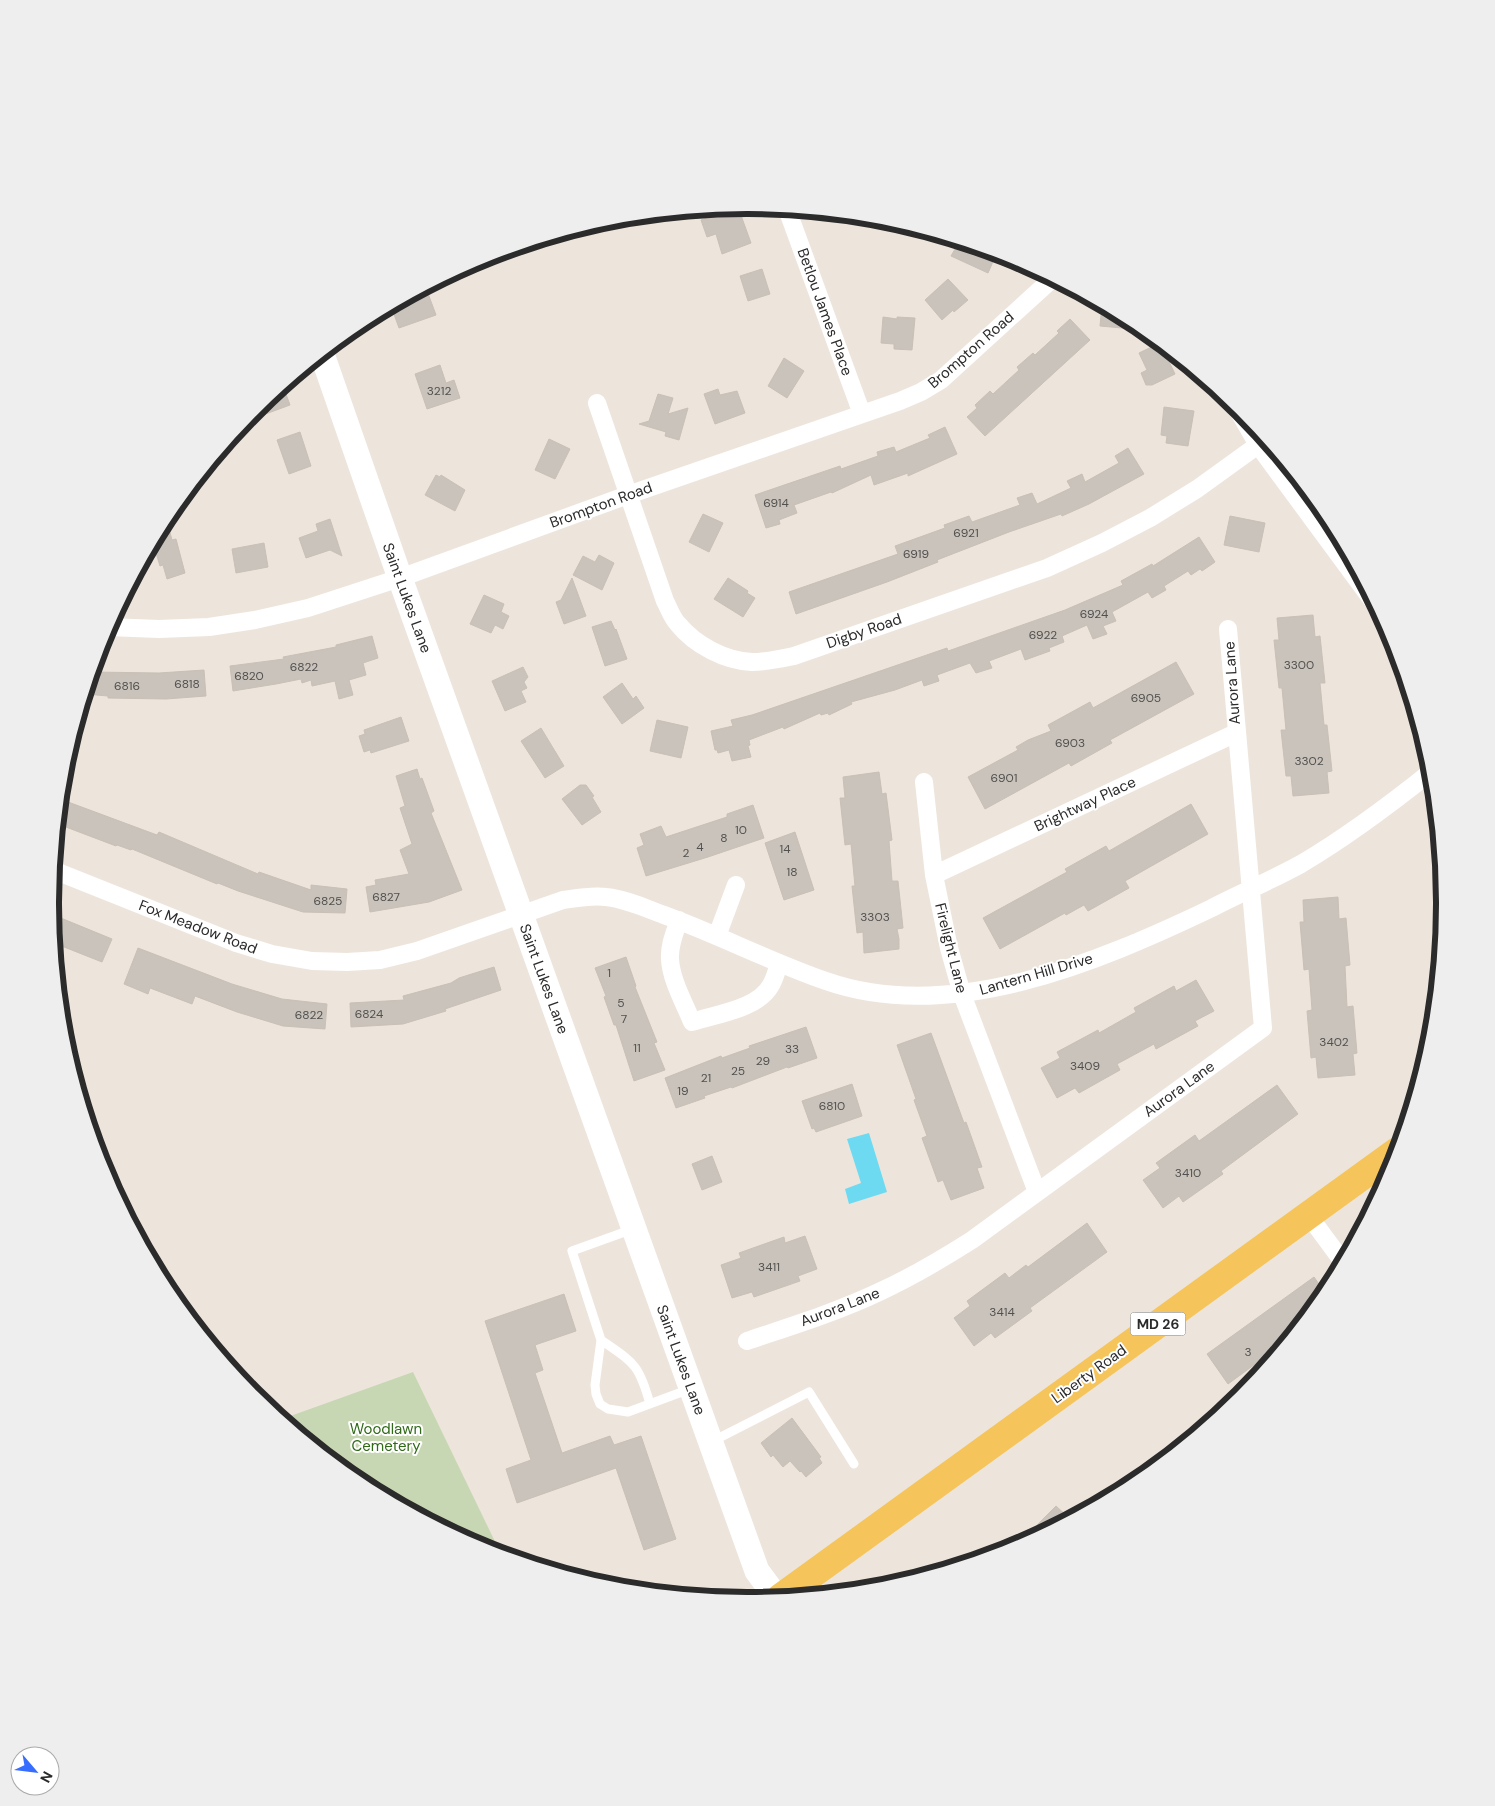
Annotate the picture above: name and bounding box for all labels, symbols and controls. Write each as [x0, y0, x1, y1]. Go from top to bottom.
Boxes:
street label: Betlou James Place [793, 245, 857, 379]
street label: Brompton Road [924, 307, 1018, 393]
house number: 3212 [427, 383, 451, 399]
street label: Brompton Road [547, 477, 655, 533]
house number: 6914 [763, 495, 789, 511]
house number: 6921 [953, 525, 979, 541]
street label: Saint Lukes Lane [378, 540, 436, 656]
house number: 6919 [903, 546, 929, 562]
house number: 6924 [1080, 606, 1108, 622]
street label: Digby Road [824, 609, 904, 653]
house number: 6922 [1029, 627, 1057, 643]
street label: Aurora Lane [1219, 641, 1245, 725]
house number: 3300 [1284, 657, 1314, 673]
house number: 6822 [290, 659, 318, 675]
house number: 6820 [234, 668, 264, 684]
house number: 6818 [174, 676, 200, 692]
house number: 6816 [114, 678, 140, 694]
house number: 6905 [1131, 690, 1161, 706]
house number: 6903 [1055, 735, 1085, 751]
house number: 3302 [1294, 753, 1324, 769]
house number: 6901 [991, 770, 1017, 786]
street label: Brightway Place [1031, 772, 1139, 836]
house number: 10 [735, 822, 747, 838]
house number: 8 [720, 830, 728, 846]
house number: 4 [696, 839, 704, 855]
house number: 14 [779, 841, 791, 857]
house number: 2 [683, 845, 690, 861]
house number: 18 [786, 864, 798, 880]
house number: 6827 [372, 889, 400, 905]
house number: 6825 [314, 893, 342, 909]
street label: Fox Meadow Road [136, 895, 260, 959]
street label: Firelight Lane [930, 901, 972, 995]
house number: 3303 [860, 909, 890, 925]
street label: Saint Lukes Lane [515, 921, 573, 1037]
street label: Lantern Hill Drive [977, 948, 1095, 1000]
house number: 1 [607, 965, 611, 981]
house number: 5 [617, 995, 625, 1011]
house number: 6824 [355, 1006, 383, 1022]
house number: 6822 [295, 1007, 323, 1023]
house number: 7 [621, 1011, 627, 1027]
house number: 3402 [1319, 1034, 1349, 1050]
house number: 11 [633, 1040, 641, 1056]
house number: 33 [785, 1041, 799, 1057]
house number: 29 [756, 1053, 770, 1069]
street label: Aurora Lane [1139, 1056, 1219, 1122]
house number: 3409 [1070, 1058, 1100, 1074]
house number: 25 [731, 1063, 745, 1079]
house number: 21 [701, 1070, 711, 1086]
house number: 19 [677, 1083, 689, 1099]
house number: 6810 [819, 1098, 845, 1114]
house number: 3410 [1175, 1165, 1201, 1181]
house number: 3411 [758, 1259, 780, 1275]
street label: Aurora Lane [797, 1283, 883, 1331]
street label: Saint Lukes Lane [652, 1302, 710, 1418]
house number: 3414 [989, 1304, 1015, 1320]
road number: MD 26 [1130, 1312, 1186, 1336]
street label: Liberty Road [1047, 1340, 1131, 1408]
house number: 3 [1244, 1344, 1252, 1360]
park label: Woodlawn Cemetery [350, 1419, 422, 1456]
north arrow [10, 1746, 60, 1796]
text: N [36, 1768, 57, 1786]

